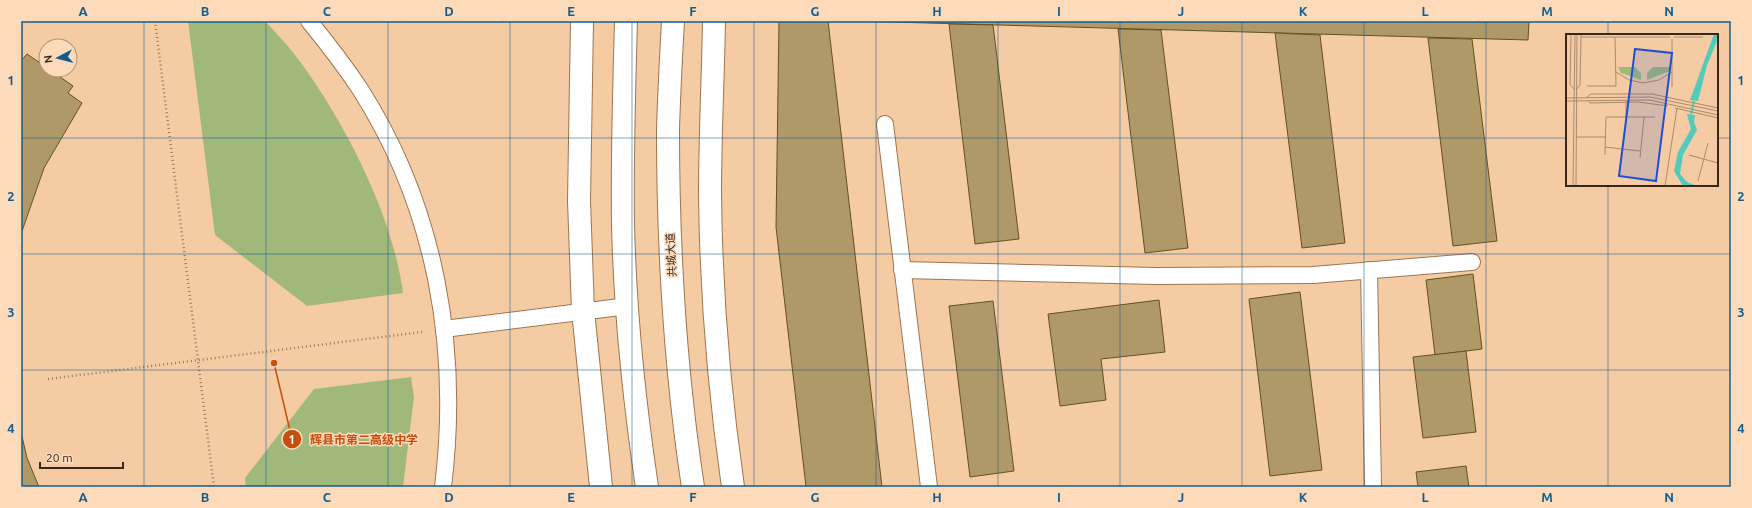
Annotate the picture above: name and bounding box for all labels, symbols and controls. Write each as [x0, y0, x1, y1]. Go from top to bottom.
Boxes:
text: A [78, 4, 88, 18]
text: B [201, 4, 210, 18]
text: C [323, 4, 332, 18]
text: D [444, 4, 454, 18]
text: E [567, 4, 575, 18]
text: F [689, 4, 697, 18]
text: G [811, 4, 820, 18]
text: H [932, 4, 942, 18]
text: I [1057, 4, 1061, 18]
text: J [1178, 4, 1184, 18]
text: K [1299, 4, 1308, 18]
text: L [1421, 4, 1429, 18]
text: M [1541, 4, 1553, 18]
text: N [1664, 4, 1674, 18]
inset map [1566, 34, 1718, 186]
north arrow [38, 38, 78, 78]
text: N [42, 54, 55, 64]
text: 1 [7, 73, 15, 87]
text: 1 [1737, 73, 1745, 87]
text: 2 [7, 189, 15, 203]
text: 2 [1737, 189, 1745, 203]
street label: 共城大道 [664, 233, 678, 277]
text: 3 [7, 305, 15, 319]
text: 3 [1737, 305, 1745, 319]
text: 4 [7, 421, 15, 435]
text: 4 [1737, 421, 1745, 435]
callout: 辉县市第二高级中学 [282, 427, 426, 451]
text: 1 [289, 433, 295, 446]
text: 辉县市第二高级中学 [310, 433, 418, 446]
scale bar [40, 444, 123, 470]
text: 20 m [46, 451, 73, 464]
text: A [78, 490, 88, 504]
text: B [201, 490, 210, 504]
text: C [323, 490, 332, 504]
text: D [444, 490, 454, 504]
text: E [567, 490, 575, 504]
text: F [689, 490, 697, 504]
text: G [811, 490, 820, 504]
text: H [932, 490, 942, 504]
text: I [1057, 490, 1061, 504]
text: J [1178, 490, 1184, 504]
text: K [1299, 490, 1308, 504]
text: L [1421, 490, 1429, 504]
text: M [1541, 490, 1553, 504]
text: N [1664, 490, 1674, 504]

